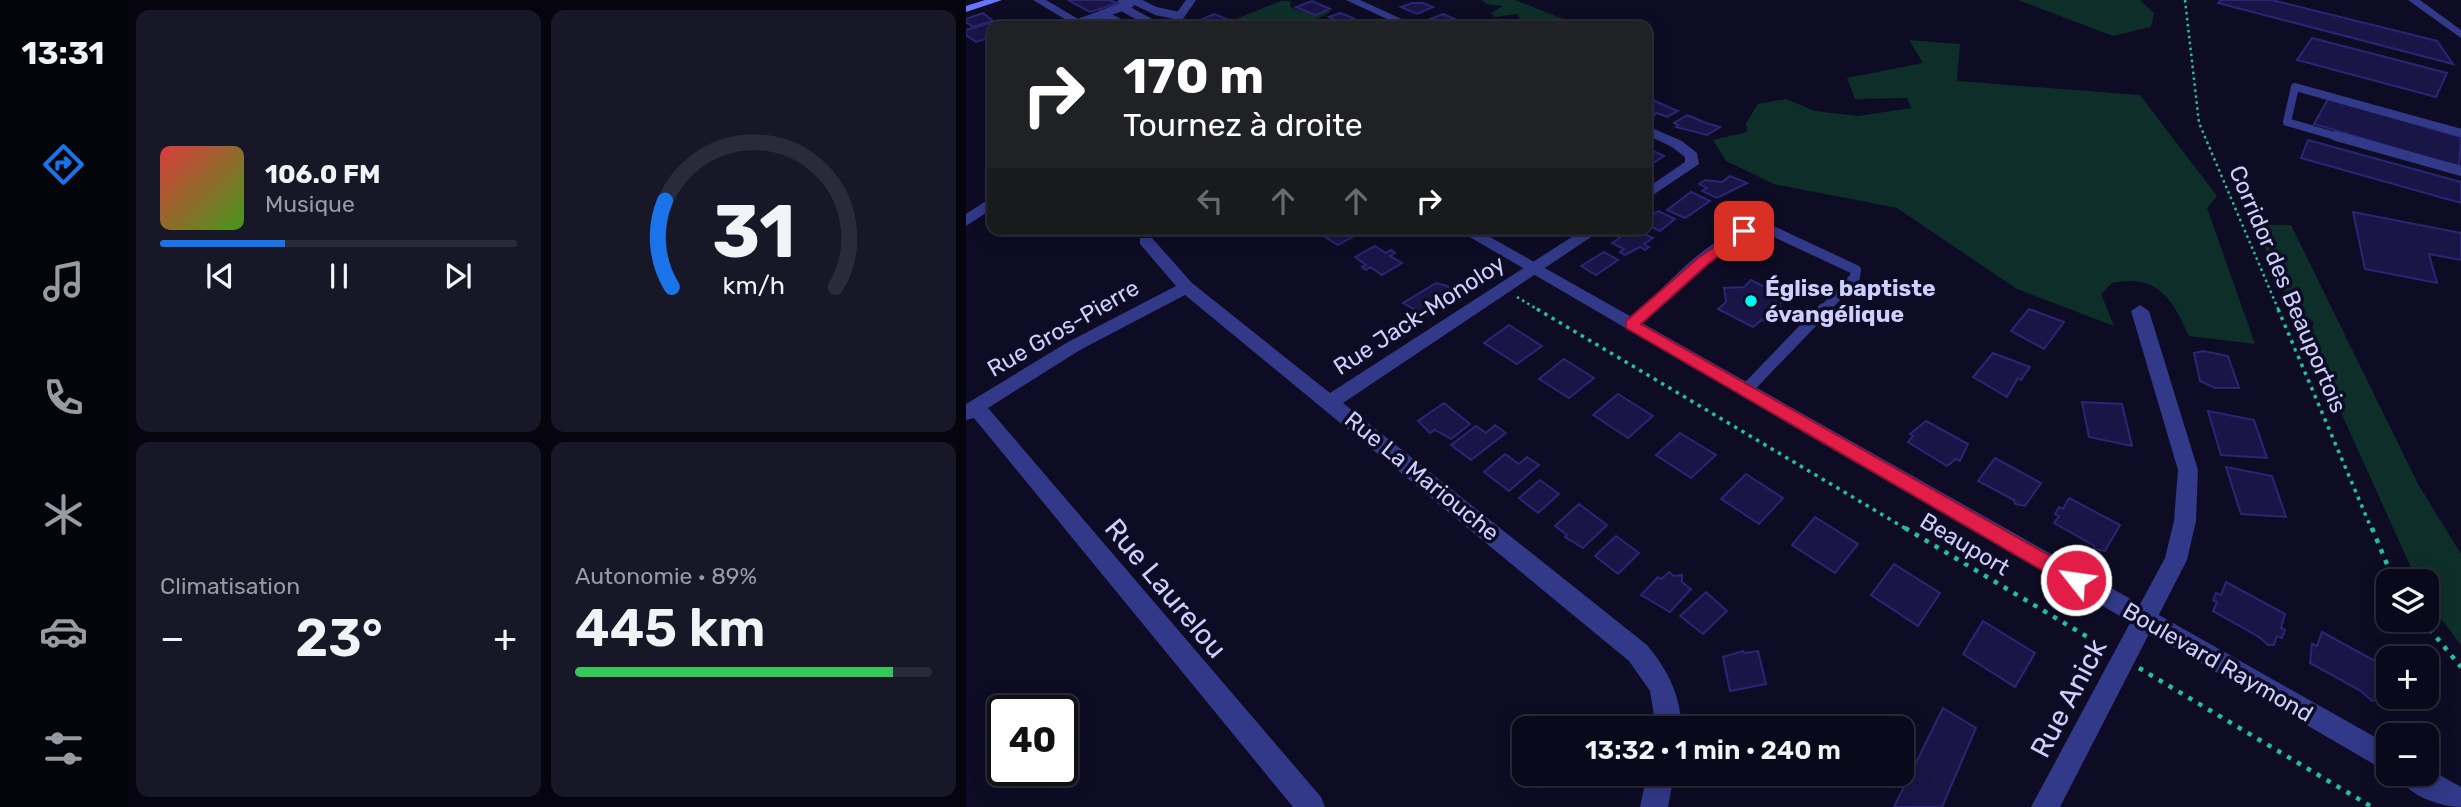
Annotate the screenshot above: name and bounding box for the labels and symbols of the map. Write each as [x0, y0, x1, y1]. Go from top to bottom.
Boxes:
street label: Corridor des Beauportois [2223, 161, 2353, 417]
pin [1714, 201, 1774, 261]
street label: Rue Jack-Monoloy [1328, 249, 1510, 381]
street label: Rue Gros-Pierre [982, 273, 1144, 383]
place label: Église baptiste évangélique [1765, 274, 1936, 328]
marker: Église baptiste évangélique [1743, 293, 1759, 309]
street label: Rue La Mariouche [1339, 405, 1505, 547]
street label: Beauport [1915, 506, 2015, 582]
street label: Rue Laurelou [1098, 512, 1233, 665]
position arrow [2039, 543, 2113, 617]
street label: Boulevard Raymond [2118, 596, 2318, 728]
street label: Rue Anick [2023, 633, 2114, 763]
speed limit sign: 40 [987, 695, 1078, 786]

